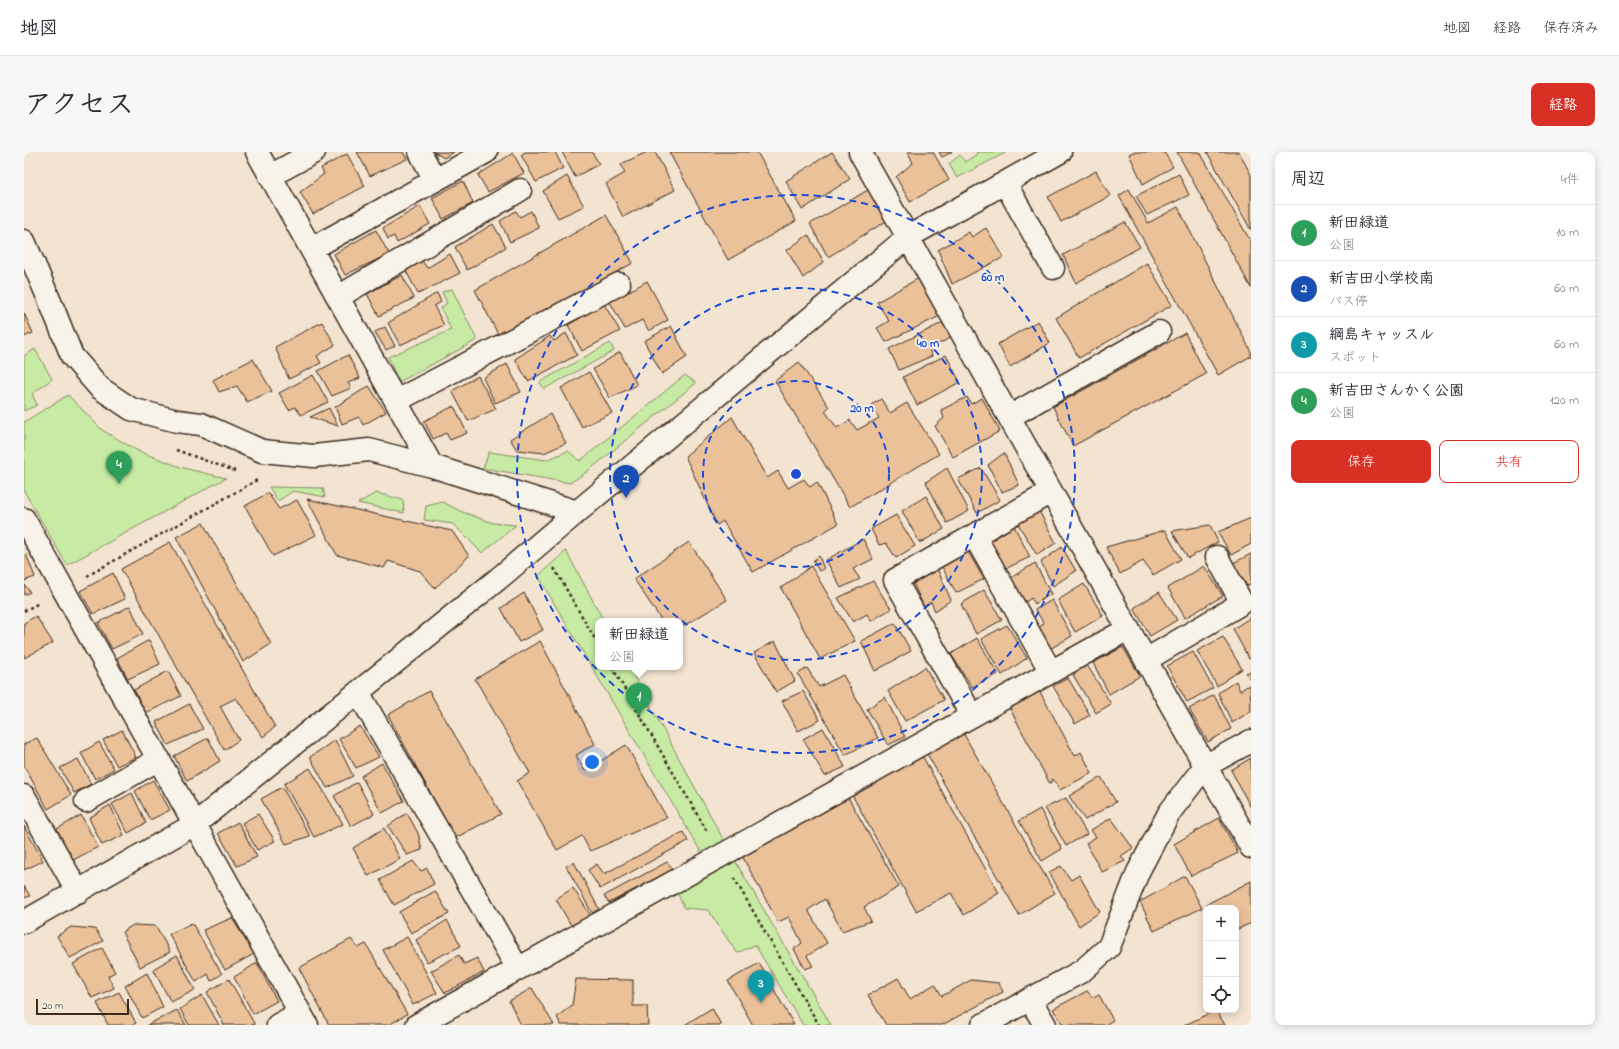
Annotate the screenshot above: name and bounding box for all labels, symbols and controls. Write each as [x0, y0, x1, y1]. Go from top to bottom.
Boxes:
text: 地図 [20, 16, 58, 43]
text: 地図 [1443, 18, 1471, 39]
text: 経路 [1493, 18, 1521, 39]
text: 保存済み [1543, 18, 1599, 39]
button: 経路 [1531, 83, 1595, 126]
text: アクセス [24, 86, 134, 127]
text: 周辺 [1291, 167, 1325, 192]
text: 4件 [1561, 170, 1579, 189]
text: 新田緑道 [1329, 212, 1389, 234]
text: 1 [1302, 223, 1306, 242]
text: 10 m [1556, 223, 1579, 242]
text: 公園 [1329, 236, 1355, 255]
text: 新吉田小学校南 [1329, 268, 1434, 290]
text: 60 m [981, 269, 1005, 287]
text: 2 [1301, 279, 1307, 298]
text: 60 m [1554, 279, 1579, 298]
text: バス停 [1329, 292, 1368, 311]
text: 綱島キャッスル [1329, 324, 1434, 346]
text: 40 m [916, 335, 940, 353]
text: 3 [1301, 335, 1307, 354]
text: 60 m [1554, 335, 1579, 354]
text: スポット [1329, 348, 1381, 367]
text: 新吉田さんかく公園 [1329, 380, 1464, 402]
text: 4 [1301, 391, 1307, 410]
text: 120 m [1549, 391, 1579, 410]
text: 20 m [849, 400, 874, 418]
text: 公園 [1329, 404, 1355, 423]
button: 保存 [1291, 440, 1431, 483]
button: 共有 [1439, 440, 1579, 483]
pin: 4 [106, 451, 132, 484]
pin: 2 [613, 465, 639, 498]
centre of rings [789, 467, 803, 481]
popup [595, 618, 683, 670]
text: 新田緑道 [609, 624, 669, 646]
text: 公園 [609, 648, 635, 667]
pin: 1 [626, 683, 652, 716]
your location [582, 752, 602, 772]
map controls [1203, 905, 1239, 1013]
button: + [1203, 905, 1239, 941]
button: − [1203, 941, 1239, 977]
pin: 3 [748, 970, 774, 1003]
button: locate [1203, 977, 1239, 1013]
scale bar [36, 997, 129, 1016]
text: 20 m [42, 998, 64, 1014]

